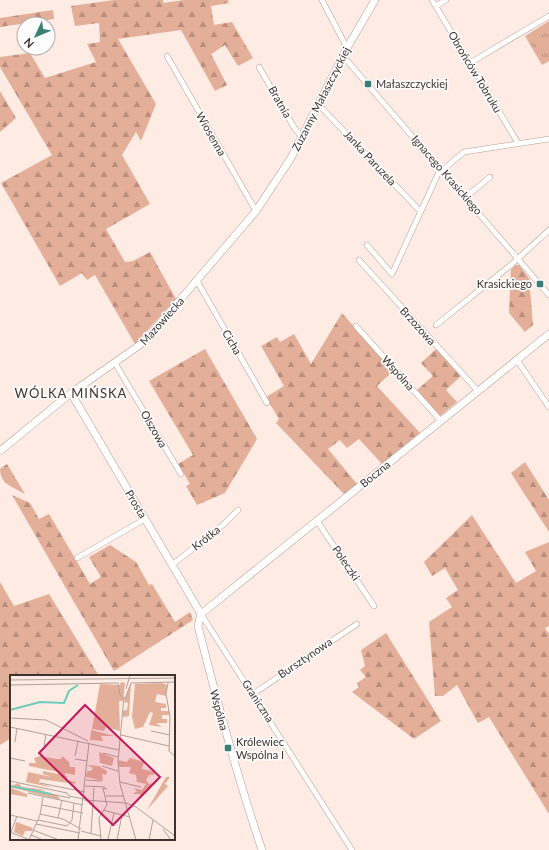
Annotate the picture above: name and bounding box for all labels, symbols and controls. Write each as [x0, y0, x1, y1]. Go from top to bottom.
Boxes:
north arrow [16, 16, 56, 56]
street label: Obrońców Tobruku [446, 29, 505, 115]
text: N [21, 36, 36, 51]
street label: Zuzanny Małaszczyckiej [289, 44, 353, 153]
place label: Małaszczyckiej [376, 77, 448, 90]
marker: Małaszczyckiej [363, 79, 373, 89]
street label: Bratnia [266, 84, 295, 120]
street label: Wiosenna [194, 109, 229, 158]
street label: Janka Paruzela [342, 127, 399, 188]
street label: Ignacego Krasickiego [409, 132, 485, 217]
place label: Krasickiego [477, 277, 532, 290]
marker: Krasickiego [535, 279, 545, 289]
street label: Mazowiecka [137, 294, 187, 347]
street label: Brzozowa [398, 304, 439, 348]
street label: Cicha [220, 327, 245, 357]
street label: Wspólna [379, 353, 417, 393]
district label: WÓLKA MIŃSKA [15, 385, 127, 401]
street label: Olszowa [139, 408, 170, 450]
street label: Boczna [357, 458, 392, 490]
street label: Prosta [123, 487, 150, 520]
street label: Krótka [189, 523, 222, 553]
street label: Poleczki [330, 543, 363, 583]
street label: Bursztynowa [275, 635, 334, 681]
inset map [10, 675, 175, 840]
street label: Graniczna [240, 677, 277, 724]
street label: Wspólna [208, 688, 231, 732]
place label: Królewiec Wspólna I [236, 735, 284, 761]
marker: Królewiec Wspólna I [223, 743, 233, 753]

